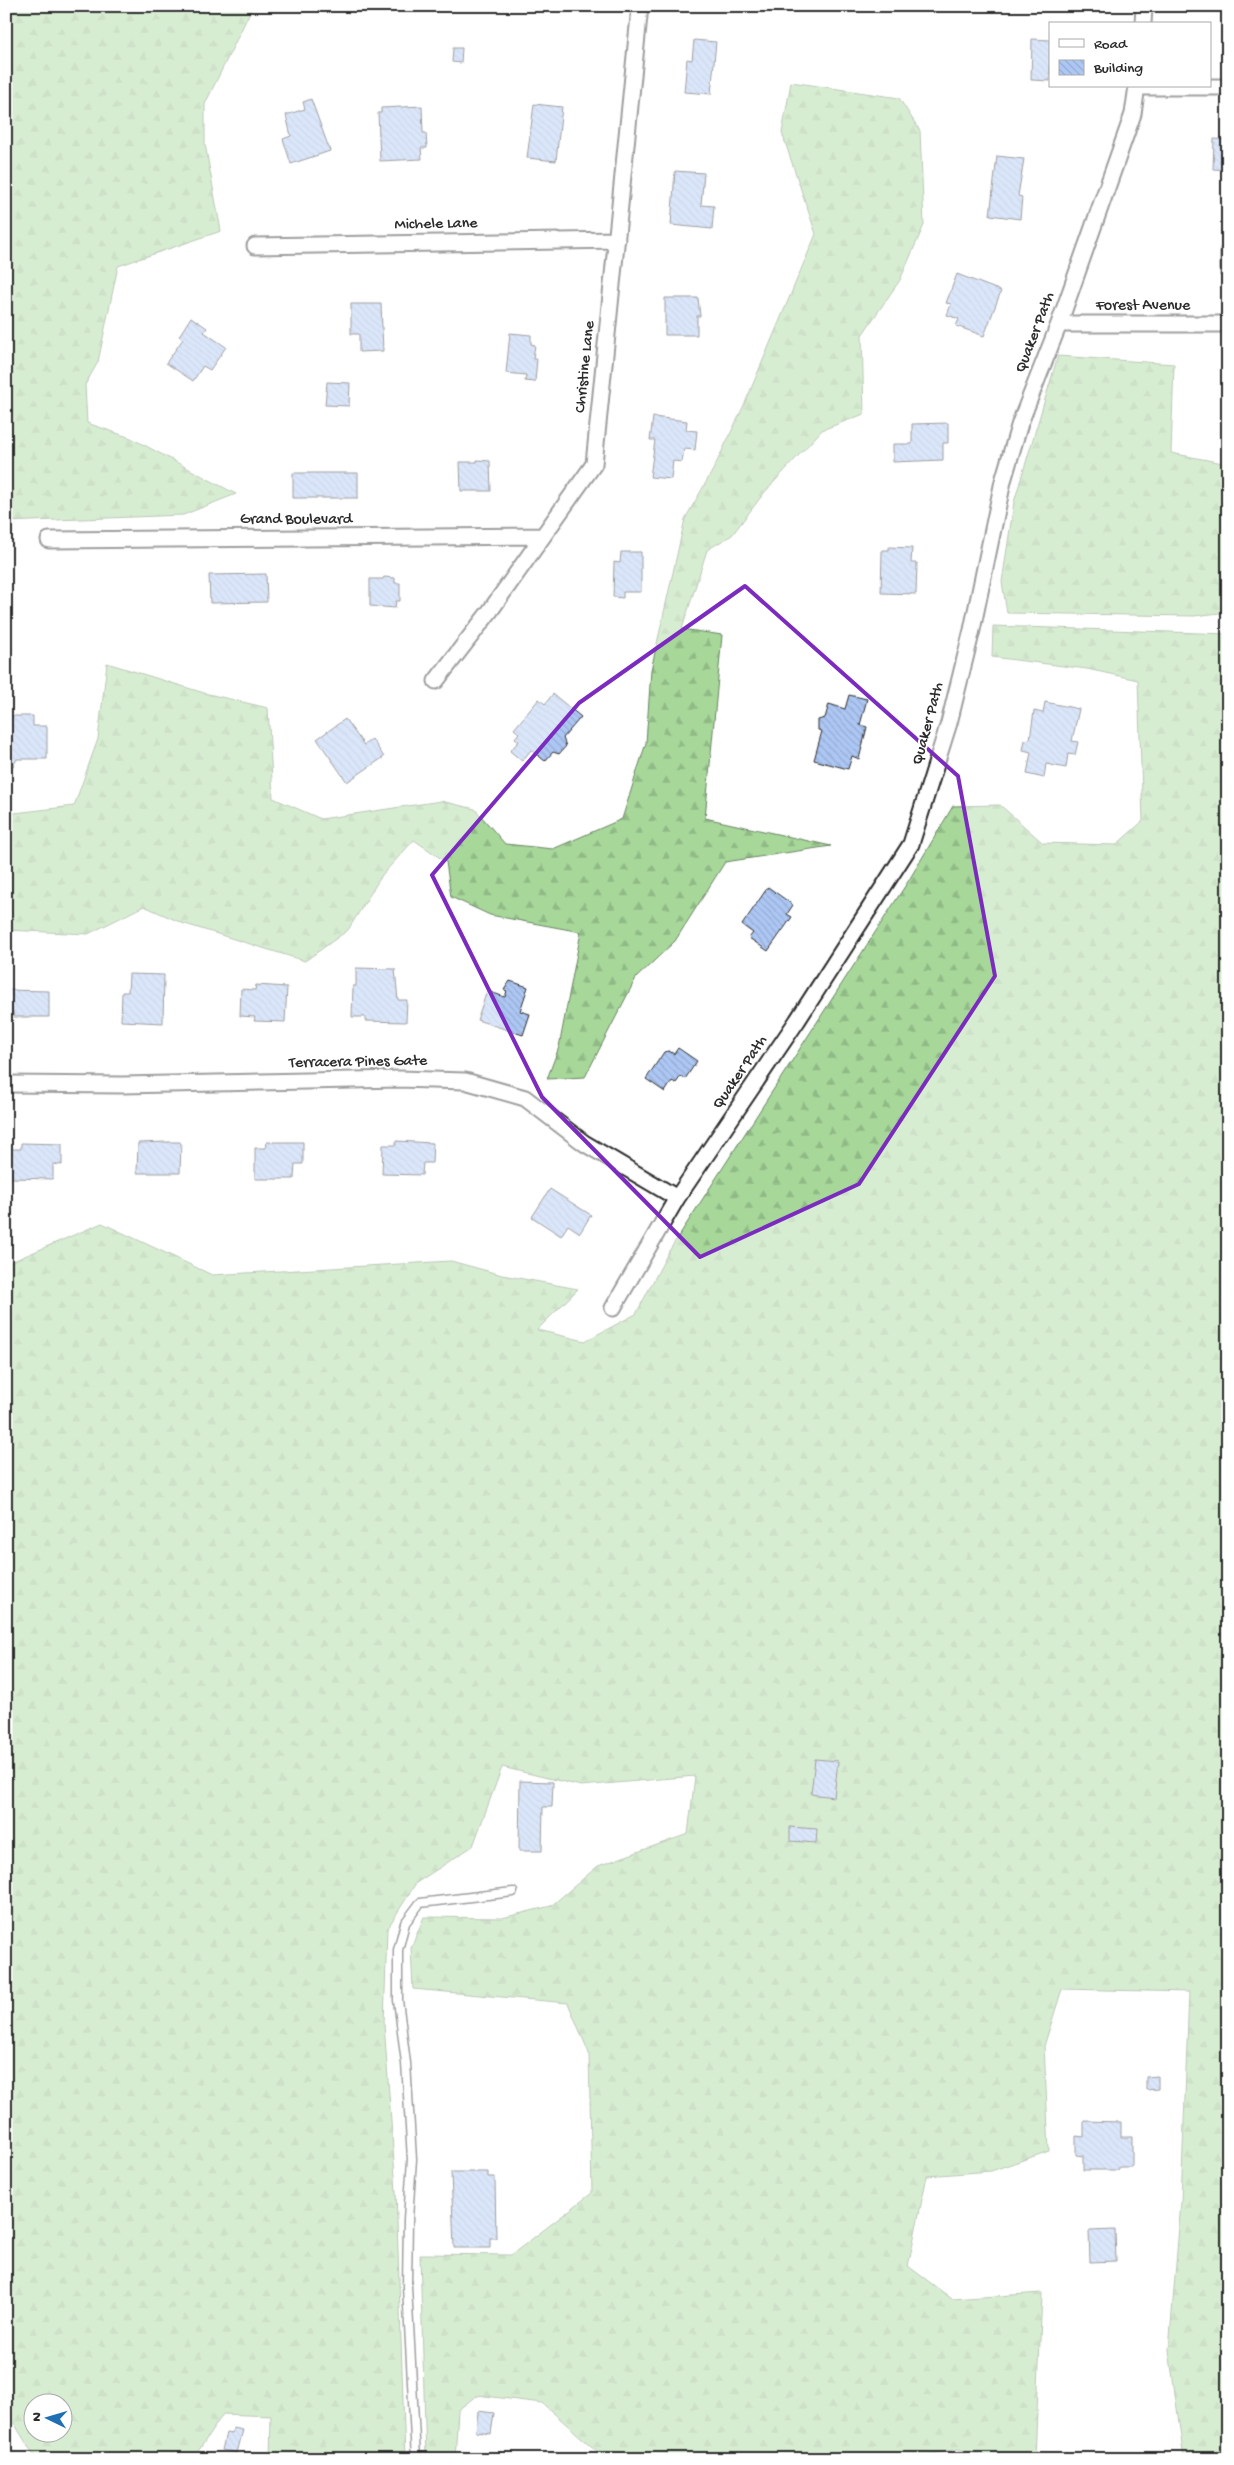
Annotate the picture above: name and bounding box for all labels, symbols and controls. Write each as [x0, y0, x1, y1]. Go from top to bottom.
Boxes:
legend [1049, 22, 1212, 88]
text: Road [1094, 36, 1128, 54]
text: Building [1093, 60, 1143, 78]
street label: Michele Lane [394, 215, 478, 235]
street label: Quaker Path [1012, 290, 1060, 376]
street label: Forest Avenue [1095, 297, 1191, 316]
street label: Christine Lane [572, 319, 600, 414]
street label: Grand Boulevard [240, 511, 354, 530]
street label: Quaker Path [909, 680, 949, 767]
street label: Quaker Path [709, 1032, 773, 1113]
street label: Terracera Pines Gate [288, 1052, 428, 1074]
north arrow [22, 2392, 72, 2442]
text: N [29, 2412, 46, 2422]

